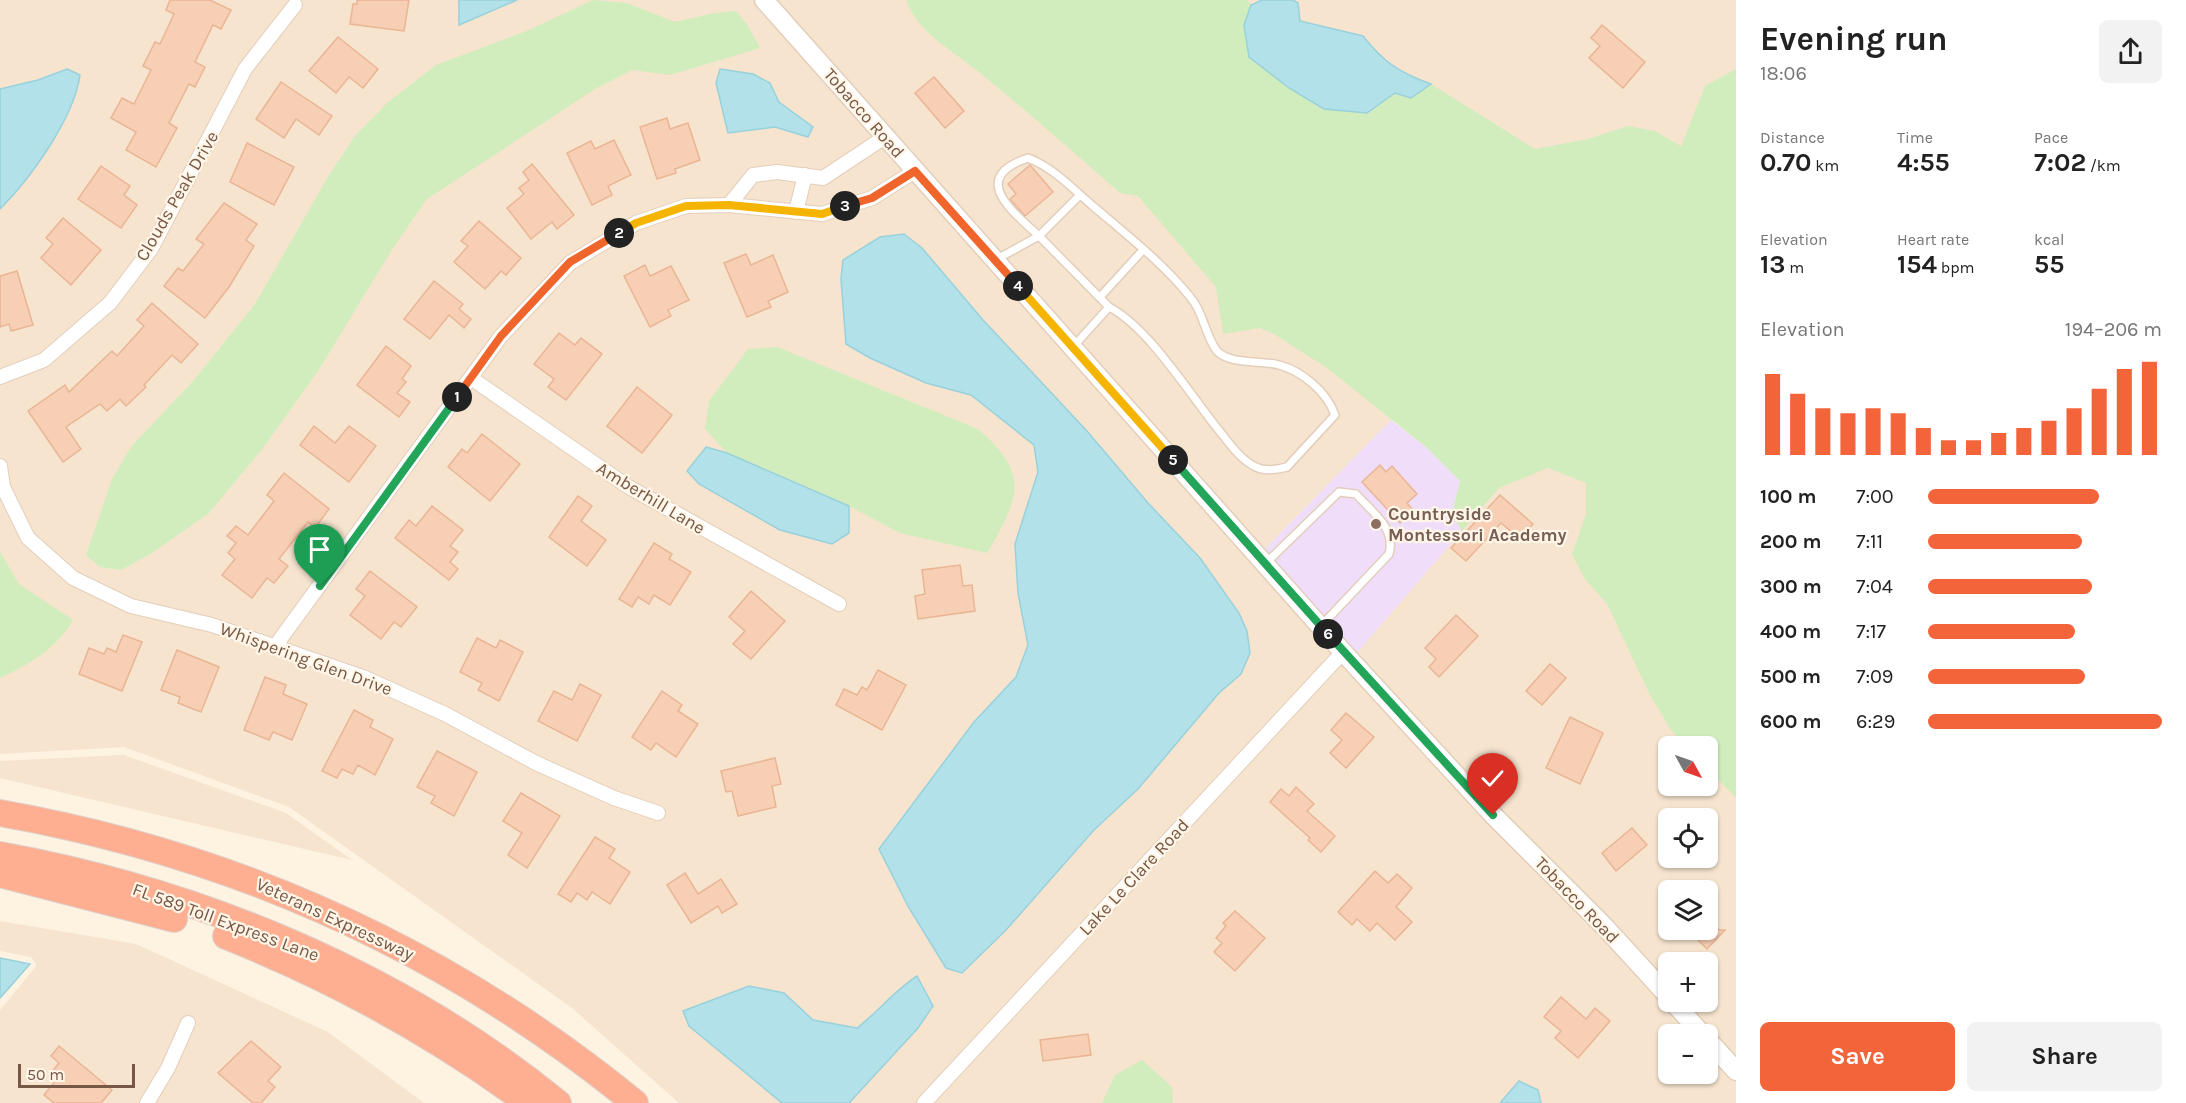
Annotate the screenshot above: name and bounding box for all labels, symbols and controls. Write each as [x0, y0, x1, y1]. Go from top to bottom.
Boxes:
text: Evening run [1760, 20, 1948, 58]
button: share [2099, 20, 2162, 83]
text: 18:06 [1760, 62, 1807, 85]
street label: Tobacco Road [819, 63, 909, 163]
street label: Clouds Peak Drive [131, 127, 223, 265]
text: Distance [1760, 128, 1825, 147]
text: Time [1897, 128, 1933, 147]
text: Pace [2034, 128, 2068, 147]
text: 0.70 [1760, 147, 1811, 178]
text: 4:55 [1897, 147, 1950, 178]
text: 7:02 [2034, 147, 2086, 178]
text: km [1811, 156, 1839, 175]
text: /km [2086, 156, 2121, 175]
pin: 3 [830, 191, 860, 221]
text: 3 [840, 196, 850, 215]
pin: 2 [604, 218, 634, 248]
text: 2 [614, 223, 624, 242]
text: Elevation [1760, 230, 1828, 249]
text: Heart rate [1897, 230, 1969, 249]
text: kcal [2034, 230, 2065, 249]
text: 13 [1760, 249, 1785, 280]
text: 154 [1897, 249, 1937, 280]
text: 55 [2034, 249, 2064, 280]
text: m [1785, 258, 1804, 277]
text: bpm [1937, 258, 1974, 277]
pin: 4 [1003, 271, 1033, 301]
text: 4 [1013, 276, 1023, 295]
text: Elevation [1760, 318, 1845, 341]
text: 194–206 m [2065, 318, 2162, 341]
pin: 1 [442, 382, 472, 412]
text: 1 [454, 387, 460, 406]
pin: 5 [1158, 445, 1188, 475]
text: 5 [1168, 450, 1178, 469]
street label: Amberhill Lane [593, 457, 709, 539]
text: 100 m [1760, 485, 1816, 508]
text: 7:00 [1856, 485, 1894, 508]
place label: Countryside Montessori Academy [1388, 503, 1567, 546]
marker: Countryside Montessori Academy [1369, 517, 1383, 531]
pin [294, 524, 345, 586]
text: 200 m [1760, 530, 1821, 553]
text: 7:11 [1856, 530, 1883, 553]
icon: arrive [303, 533, 336, 566]
text: 300 m [1760, 575, 1822, 598]
text: 7:04 [1856, 575, 1893, 598]
street label: Whispering Glen Drive [217, 618, 395, 700]
pin: 6 [1313, 619, 1343, 649]
text: 400 m [1760, 620, 1821, 643]
text: 7:17 [1856, 620, 1886, 643]
text: 6 [1323, 624, 1333, 643]
text: 500 m [1760, 665, 1821, 688]
text: 7:09 [1856, 665, 1893, 688]
text: 600 m [1760, 710, 1821, 733]
text: 6:29 [1856, 710, 1895, 733]
north arrow [1658, 736, 1718, 796]
map controls [1658, 736, 1718, 1084]
pin [1467, 753, 1518, 815]
icon: check [1476, 762, 1509, 795]
button: locate [1658, 808, 1718, 868]
street label: Lake Le Clare Road [1074, 814, 1194, 940]
street label: Tobacco Road [1530, 852, 1624, 948]
street label: Veterans Expressway [253, 873, 418, 966]
street label: FL 589 Toll Express Lane [130, 878, 322, 966]
button: layers [1658, 880, 1718, 940]
button: + [1658, 952, 1718, 1012]
button: Save [1760, 1022, 1955, 1091]
button: Share [1967, 1022, 2162, 1091]
button: − [1658, 1024, 1718, 1084]
scale bar [18, 1061, 135, 1088]
text: 50 m [27, 1065, 64, 1084]

